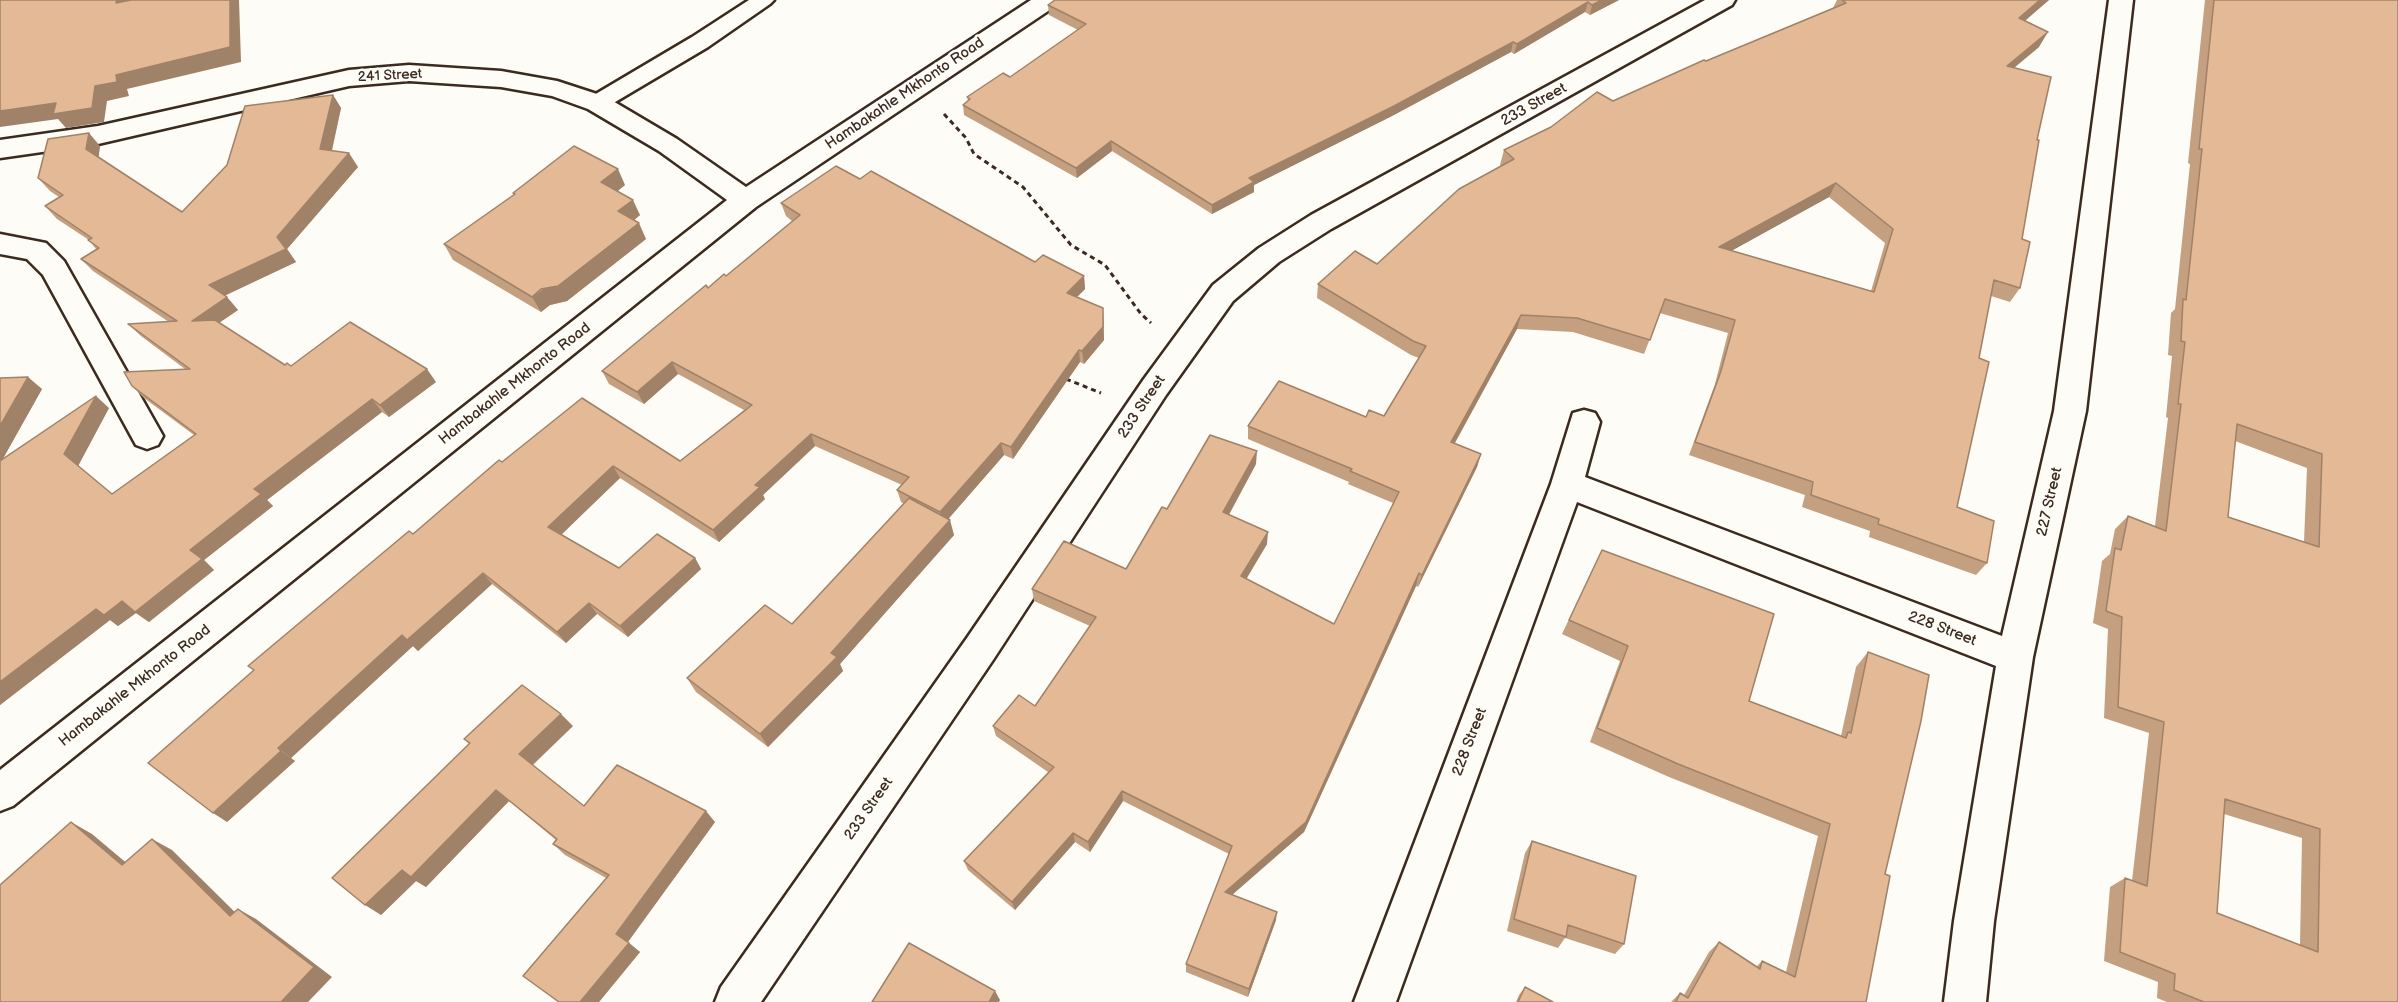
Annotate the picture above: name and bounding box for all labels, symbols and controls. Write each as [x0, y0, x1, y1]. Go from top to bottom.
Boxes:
street label: Hambakahle Mkhonto Road [822, 34, 988, 154]
street label: 241 Street [357, 66, 423, 86]
street label: 233 Street [1498, 80, 1570, 130]
street label: Hambakahle Mkhonto Road [436, 319, 594, 449]
street label: 233 Street [1114, 372, 1170, 442]
street label: 227 Street [2033, 466, 2067, 538]
street label: 228 Street [1905, 608, 1979, 650]
street label: Hambakahle Mkhonto Road [56, 621, 214, 751]
street label: 228 Street [1449, 705, 1491, 779]
street label: 233 Street [841, 774, 897, 844]

